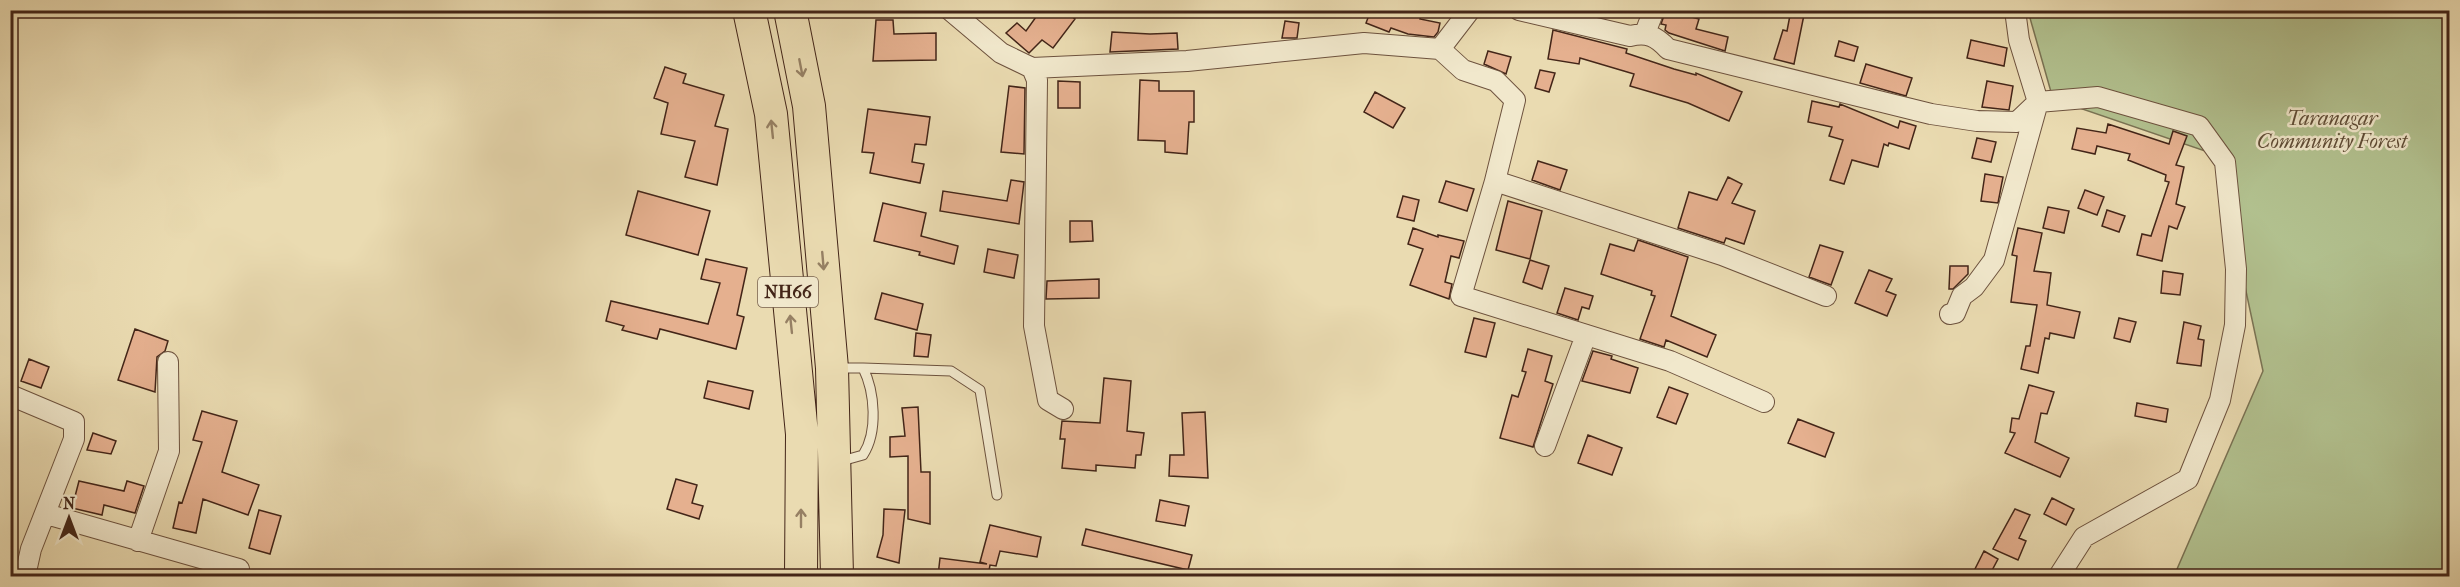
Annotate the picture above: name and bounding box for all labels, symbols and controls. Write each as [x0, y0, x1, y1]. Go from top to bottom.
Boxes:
one-way arrow [796, 58, 807, 77]
park label: Taranagar Community Forest [2257, 107, 2409, 153]
one-way arrow [766, 120, 777, 140]
one-way arrow [818, 251, 829, 271]
road number: NH66 [758, 277, 818, 307]
one-way arrow [785, 314, 796, 334]
north arrow [39, 488, 99, 548]
text: N [63, 494, 76, 513]
one-way arrow [795, 509, 807, 529]

